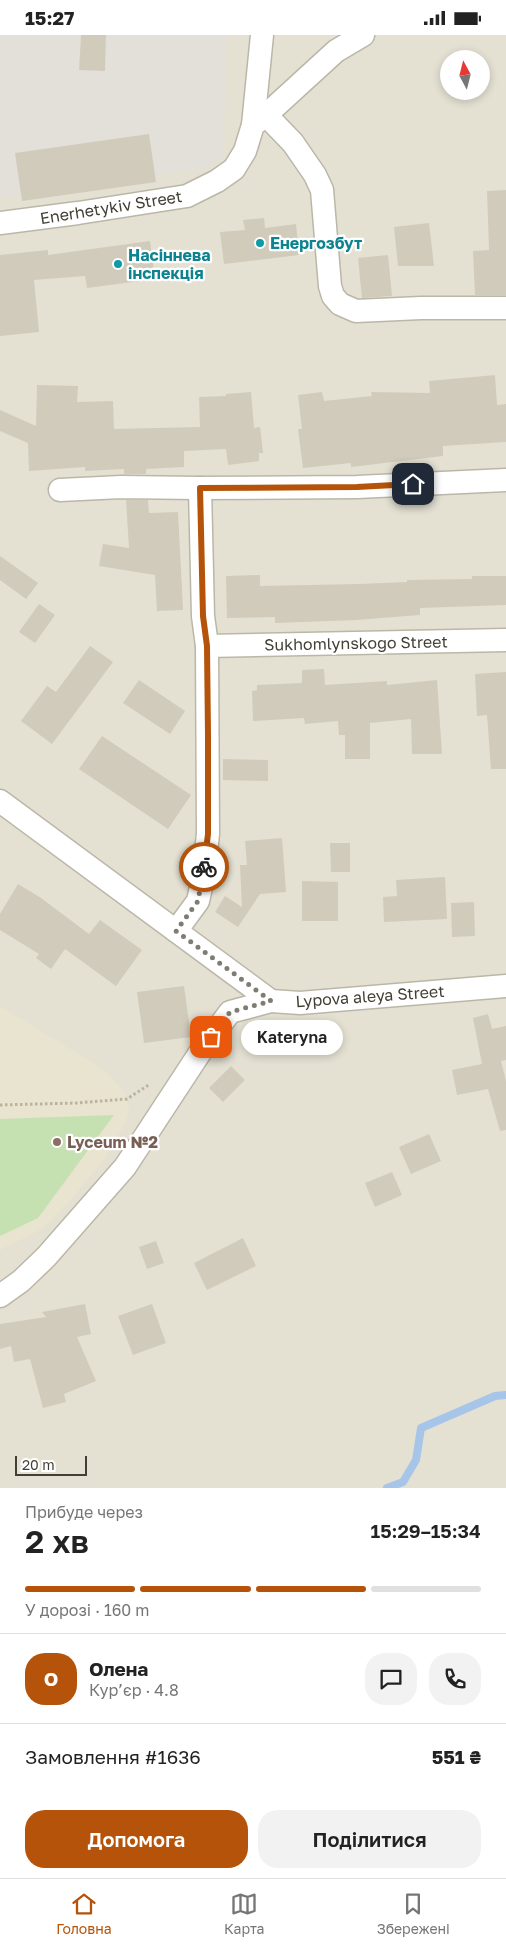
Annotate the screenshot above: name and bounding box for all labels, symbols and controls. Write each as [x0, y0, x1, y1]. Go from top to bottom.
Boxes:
text: 15:27 [25, 6, 74, 29]
north arrow [440, 50, 490, 100]
map controls [440, 50, 490, 100]
street label: Enerhetykiv Street [39, 186, 183, 228]
place label: Енергозбут [270, 233, 362, 253]
marker: Енергозбут [254, 237, 266, 249]
place label: Насіннева інспекція [128, 245, 211, 283]
marker: Насіннева інспекція [112, 258, 124, 270]
pin [392, 463, 434, 505]
icon: home [399, 470, 427, 498]
street label: Sukhomlynskogo Street [264, 631, 448, 655]
courier [179, 842, 229, 892]
icon: bike [190, 853, 218, 881]
street label: Lypova aleya Street [295, 981, 445, 1011]
pin [190, 1016, 232, 1058]
callout: Kateryna [241, 1019, 344, 1055]
icon: bag [197, 1023, 225, 1051]
text: Kateryna [257, 1027, 327, 1047]
place label: Lyceum №2 [67, 1132, 158, 1152]
marker: Lyceum №2 [51, 1136, 63, 1148]
scale bar [15, 1453, 88, 1476]
text: 20 m [22, 1456, 55, 1473]
text: Прибуде через [25, 1502, 143, 1522]
text: 15:29–15:34 [371, 1519, 481, 1542]
text: 2 хв [25, 1522, 89, 1560]
text: У дорозі · 160 m [25, 1600, 149, 1620]
button: chat [365, 1653, 417, 1705]
button: phone [429, 1653, 481, 1705]
text: Олена [89, 1657, 148, 1680]
text: О [44, 1667, 58, 1690]
text: Кур’єр · 4.8 [89, 1680, 179, 1700]
text: Замовлення #1636 [25, 1745, 201, 1768]
text: 551 ₴ [432, 1745, 481, 1768]
button: Допомога [25, 1810, 248, 1868]
button: Поділитися [258, 1810, 481, 1868]
tab: Головна [56, 1890, 112, 1937]
tab: Карта [224, 1890, 264, 1937]
tab: Збережені [377, 1890, 450, 1937]

